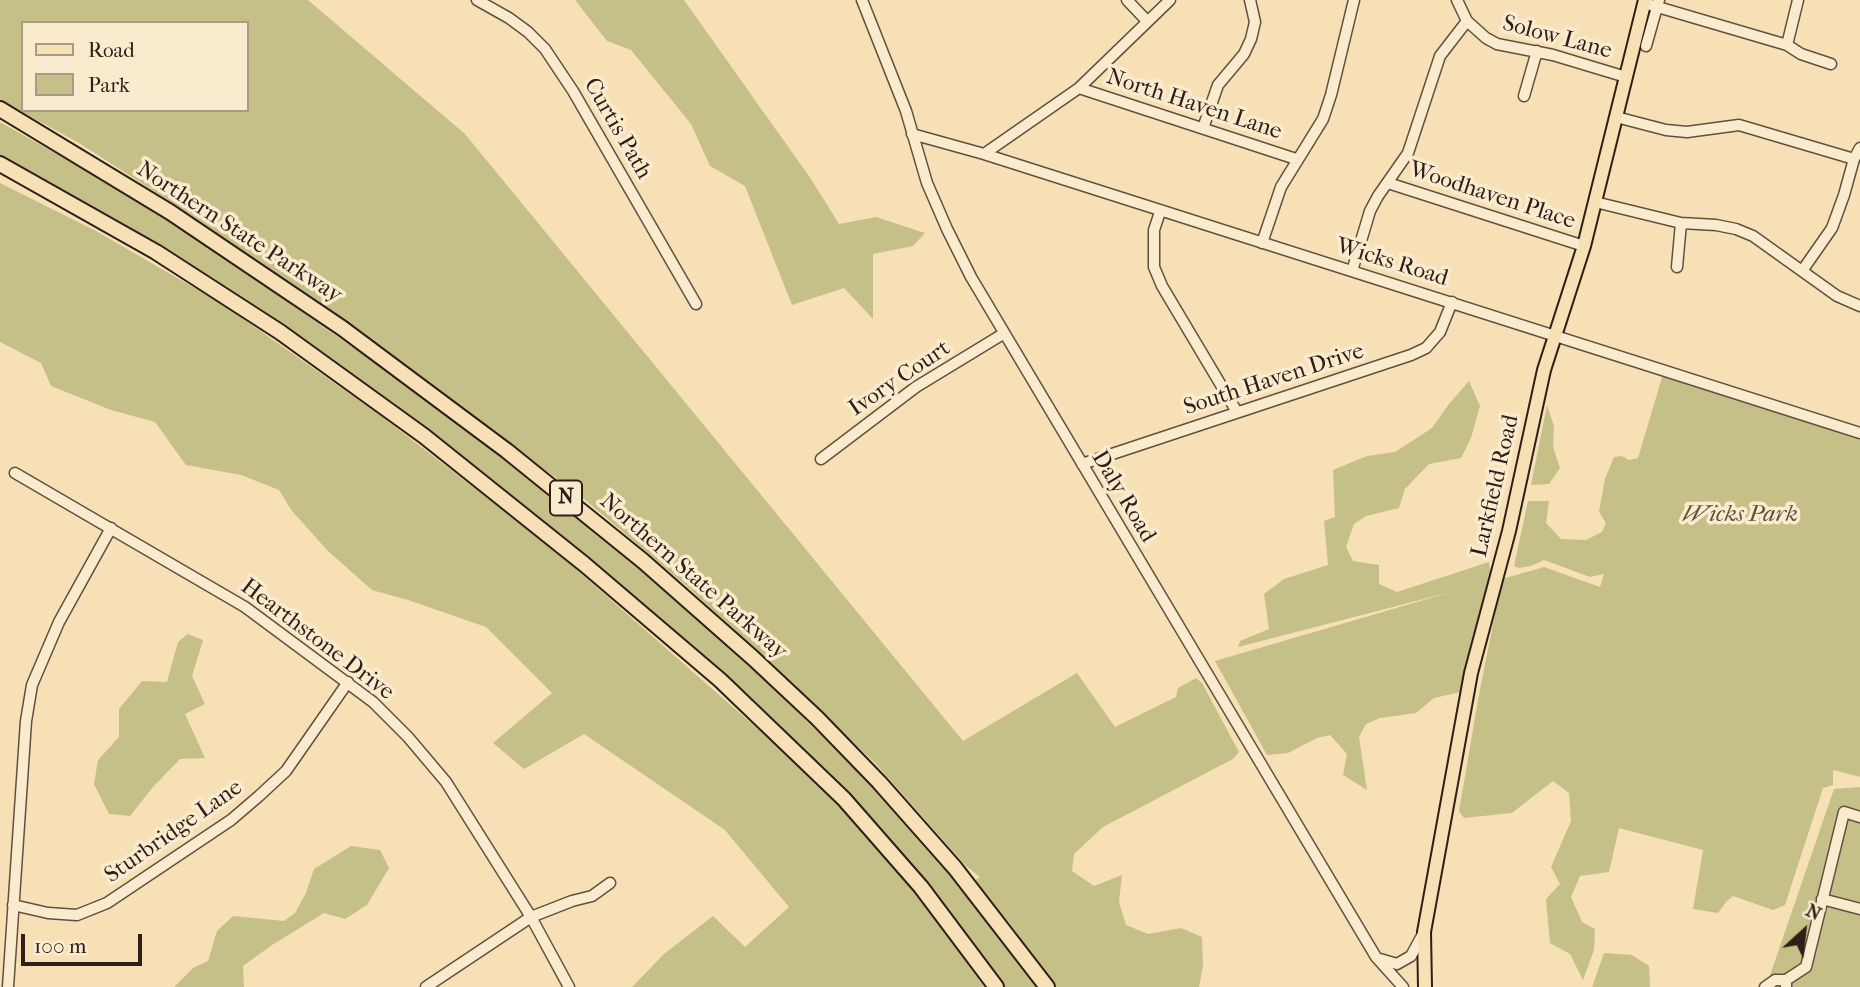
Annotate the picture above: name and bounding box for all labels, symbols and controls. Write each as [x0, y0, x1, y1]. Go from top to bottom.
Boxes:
street label: Solow Lane [1499, 10, 1615, 66]
legend [21, 21, 248, 112]
text: Road [88, 38, 135, 62]
street label: North Haven Lane [1103, 64, 1285, 146]
text: Park [88, 73, 130, 97]
street label: Curtis Path [577, 73, 657, 185]
street label: Northern State Parkway [131, 156, 347, 310]
street label: Woodhaven Place [1405, 156, 1579, 236]
street label: Wicks Road [1333, 233, 1451, 293]
street label: Ivory Court [844, 335, 956, 423]
street label: South Haven Drive [1181, 338, 1367, 422]
street label: Larkfield Road [1466, 412, 1526, 560]
street label: Daly Road [1085, 446, 1161, 548]
road number: N [550, 480, 582, 516]
street label: Northern State Parkway [594, 488, 792, 666]
park label: Wicks Park [1682, 501, 1798, 529]
street label: Hearthstone Drive [235, 573, 399, 707]
street label: Sturbridge Lane [100, 774, 248, 890]
north arrow [1769, 896, 1839, 966]
text: N [1802, 899, 1825, 925]
scale bar [24, 920, 145, 964]
text: 100 m [34, 934, 87, 958]

